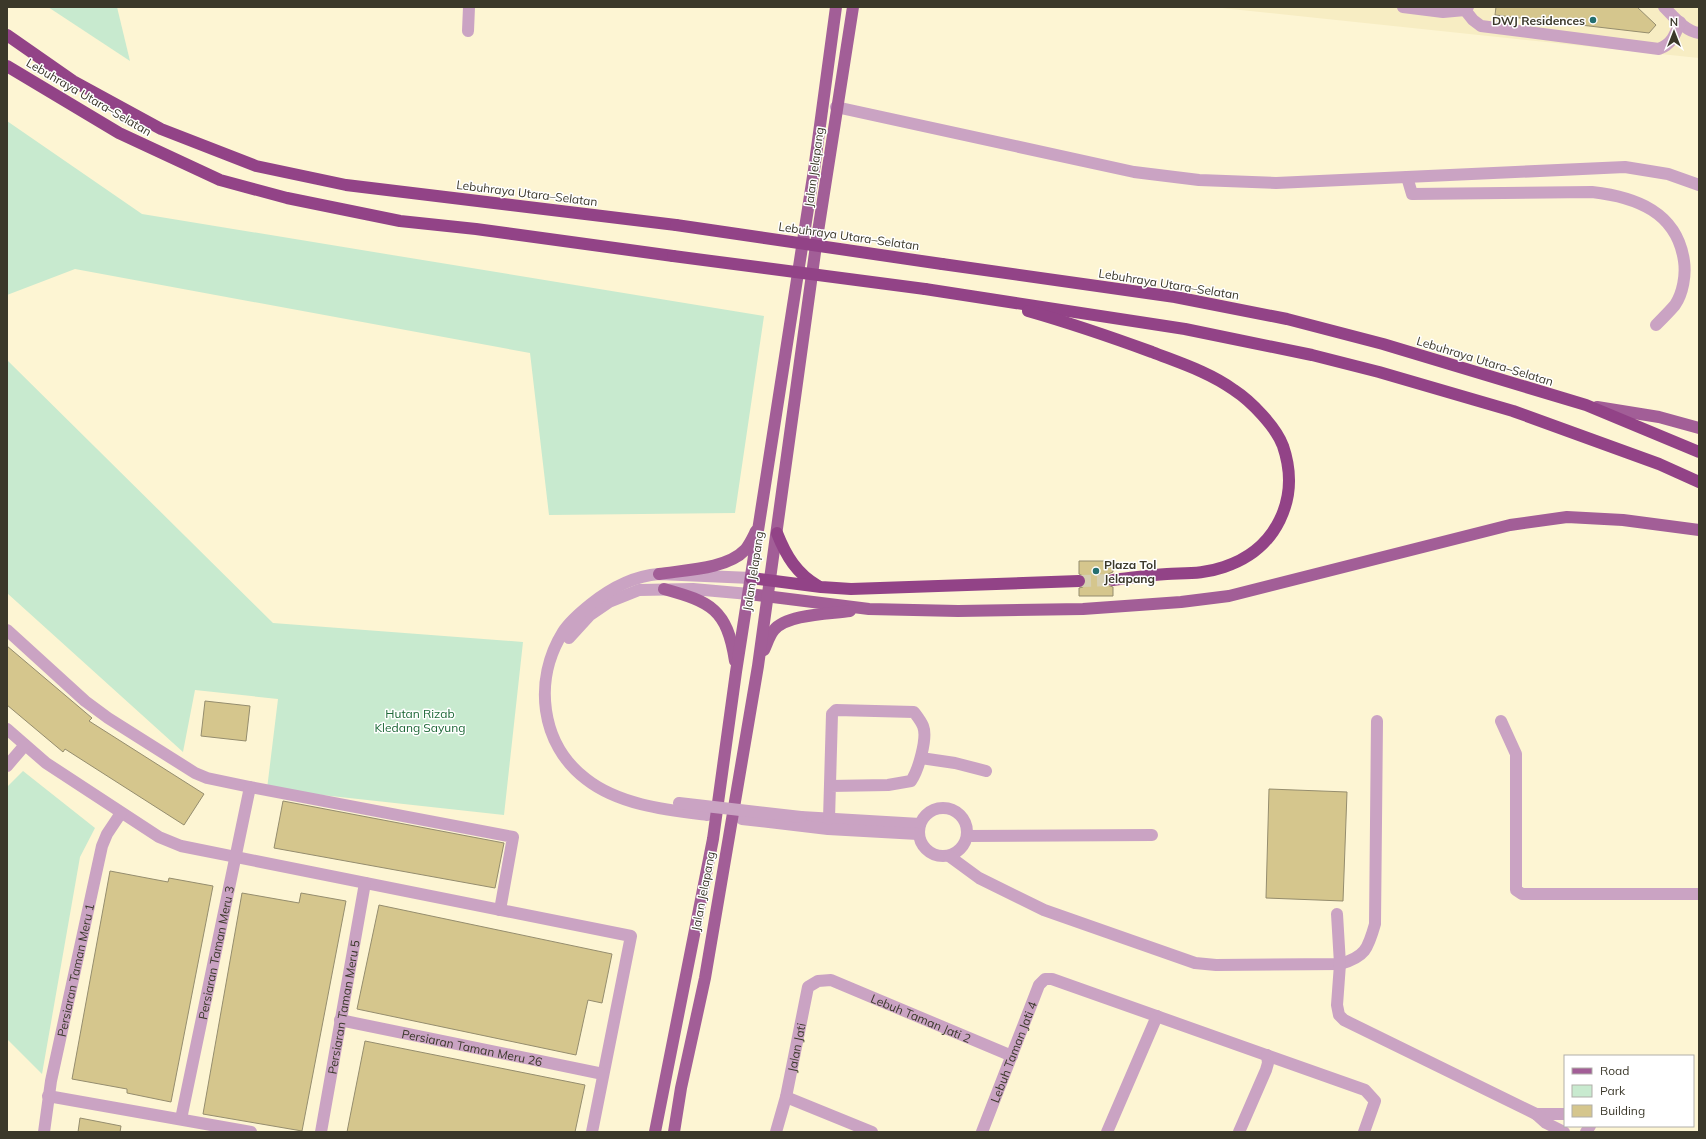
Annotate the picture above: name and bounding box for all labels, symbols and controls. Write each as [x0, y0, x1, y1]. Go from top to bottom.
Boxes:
north arrow [1654, 12, 1694, 52]
place label: DWJ Residences [1492, 13, 1585, 28]
marker: DWJ Residences [1588, 15, 1598, 25]
text: N [1670, 15, 1678, 29]
street label: Lebuhraya Utara–Selatan [24, 55, 154, 139]
street label: Jalan Jelapang [801, 126, 827, 208]
street label: Lebuhraya Utara–Selatan [456, 177, 598, 209]
street label: Lebuhraya Utara–Selatan [778, 219, 920, 253]
street label: Lebuhraya Utara–Selatan [1098, 265, 1240, 303]
street label: Lebuhraya Utara–Selatan [1415, 333, 1555, 389]
street label: Jalan Jelapang [739, 530, 767, 612]
place label: Plaza Tol Jelapang [1104, 557, 1156, 586]
marker: Plaza Tol Jelapang [1091, 566, 1101, 576]
park label: Hutan Rizab Kledang Sayung [375, 706, 465, 735]
street label: Jalan Jelapang [688, 850, 718, 932]
street label: Persiaran Taman Meru 3 [194, 884, 237, 1021]
street label: Persiaran Taman Meru 1 [53, 902, 97, 1038]
street label: Persiaran Taman Meru 5 [324, 939, 362, 1075]
street label: Lebuh Taman Jati 2 [869, 990, 974, 1046]
street label: Lebuh Taman Jati 4 [987, 999, 1039, 1105]
street label: Jalan Jati [784, 1021, 808, 1073]
street label: Persiaran Taman Meru 26 [401, 1025, 544, 1069]
legend [1564, 1055, 1694, 1127]
text: Road [1600, 1063, 1629, 1078]
text: Park [1600, 1083, 1626, 1098]
text: Building [1600, 1103, 1645, 1118]

